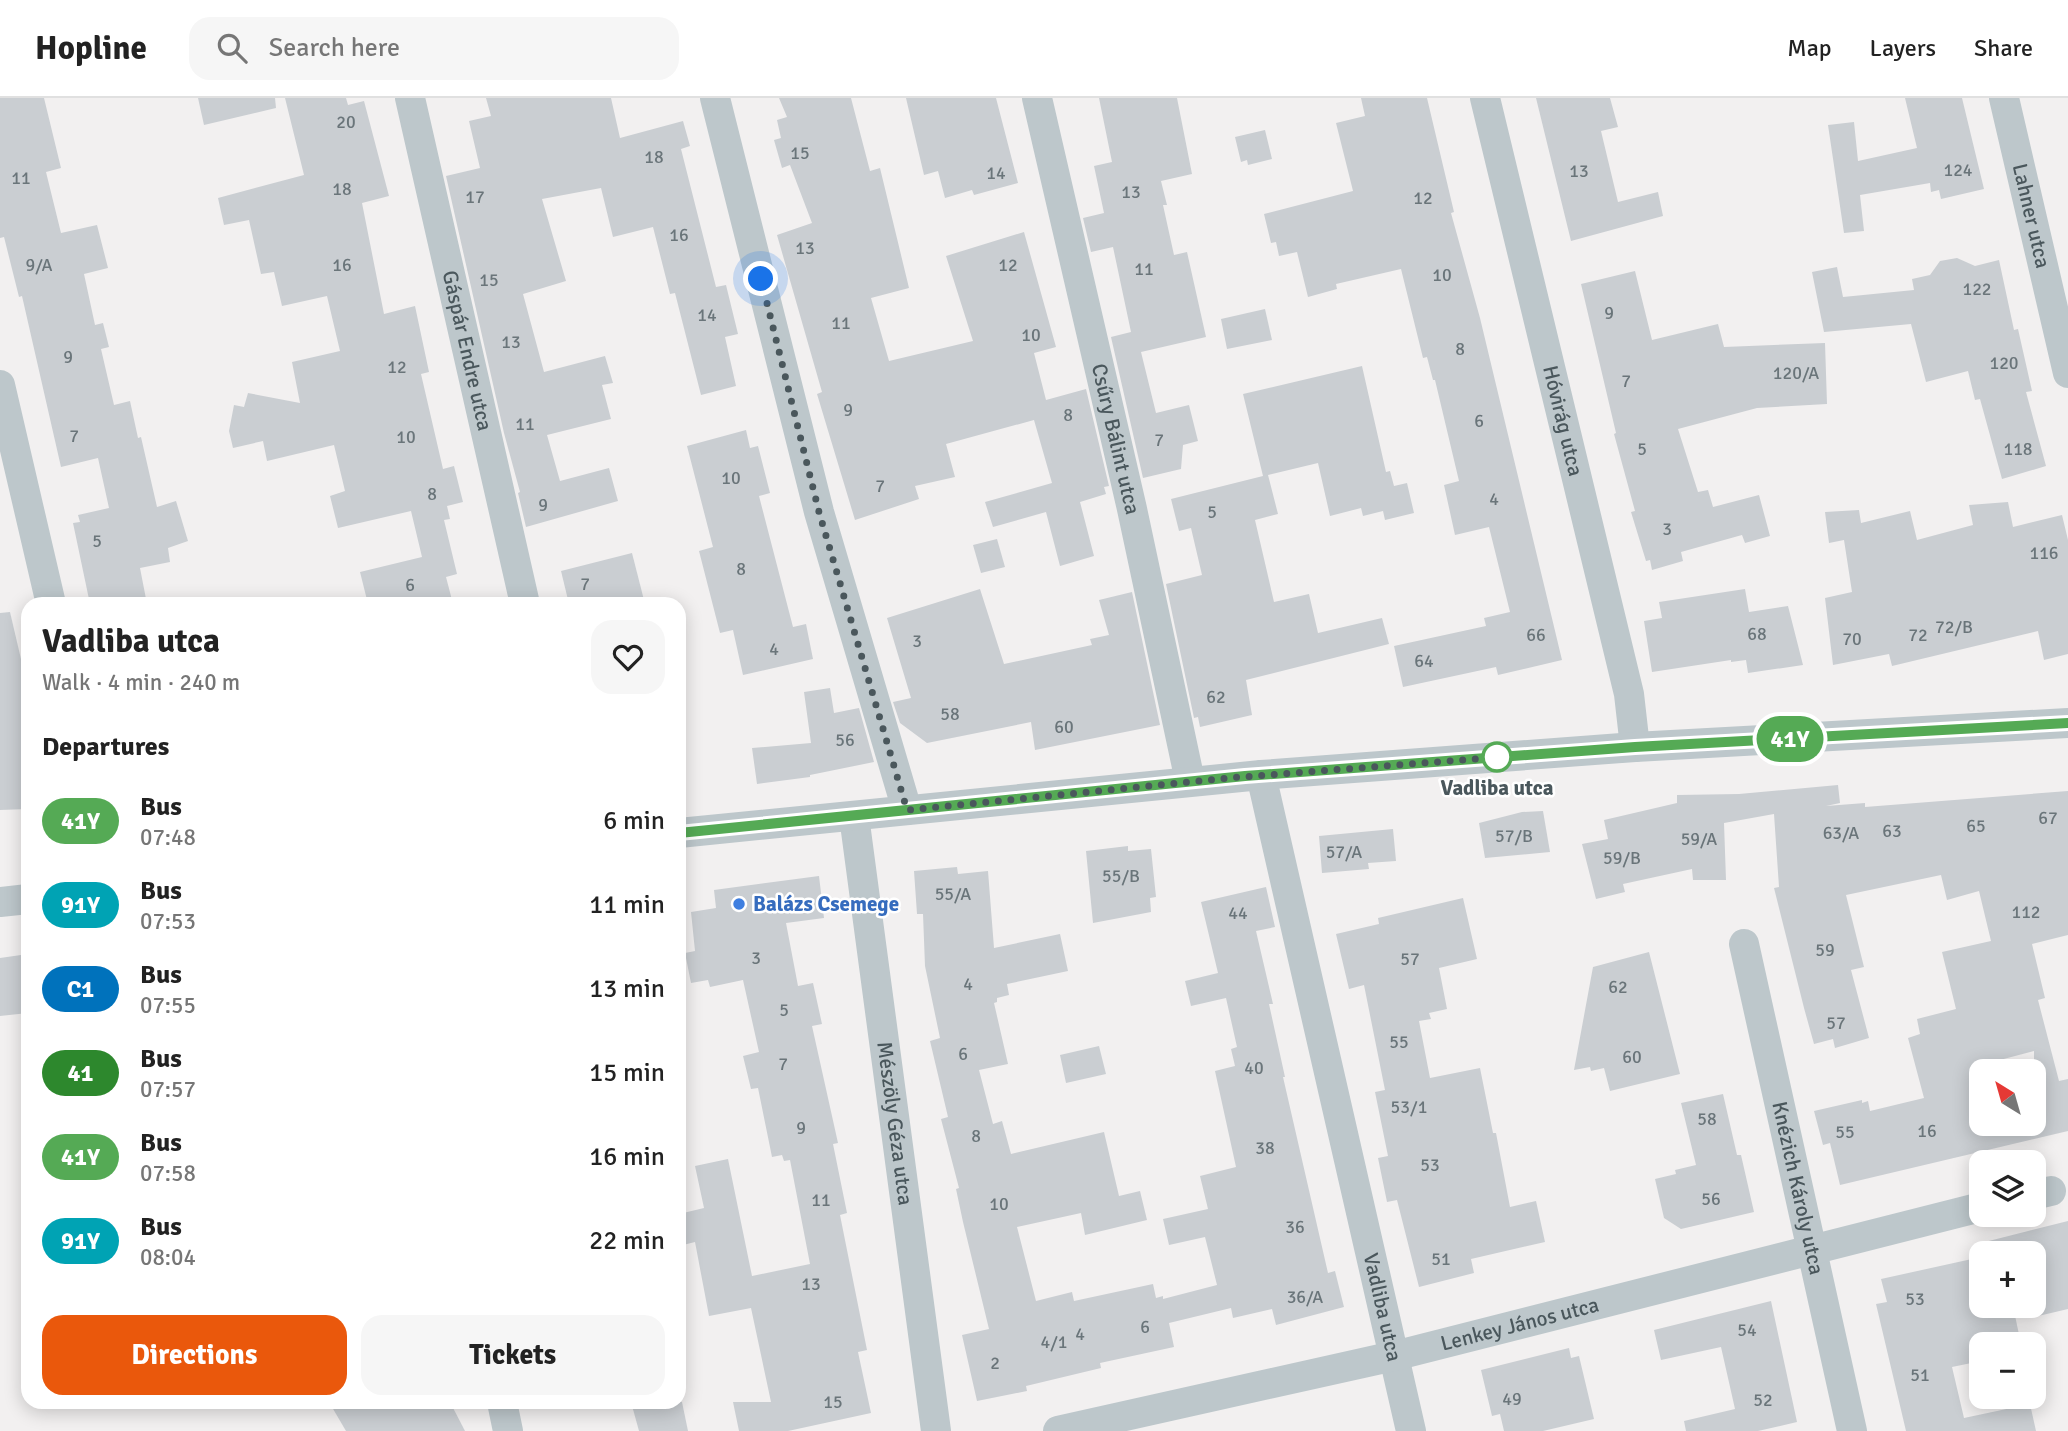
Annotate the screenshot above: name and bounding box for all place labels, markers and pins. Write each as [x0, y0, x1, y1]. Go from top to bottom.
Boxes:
marker: Vadliba utca [1482, 742, 1512, 772]
place label: Vadliba utca [1440, 775, 1554, 801]
place label: Balázs Csemege [753, 891, 899, 917]
marker: Balázs Csemege [731, 896, 747, 912]

